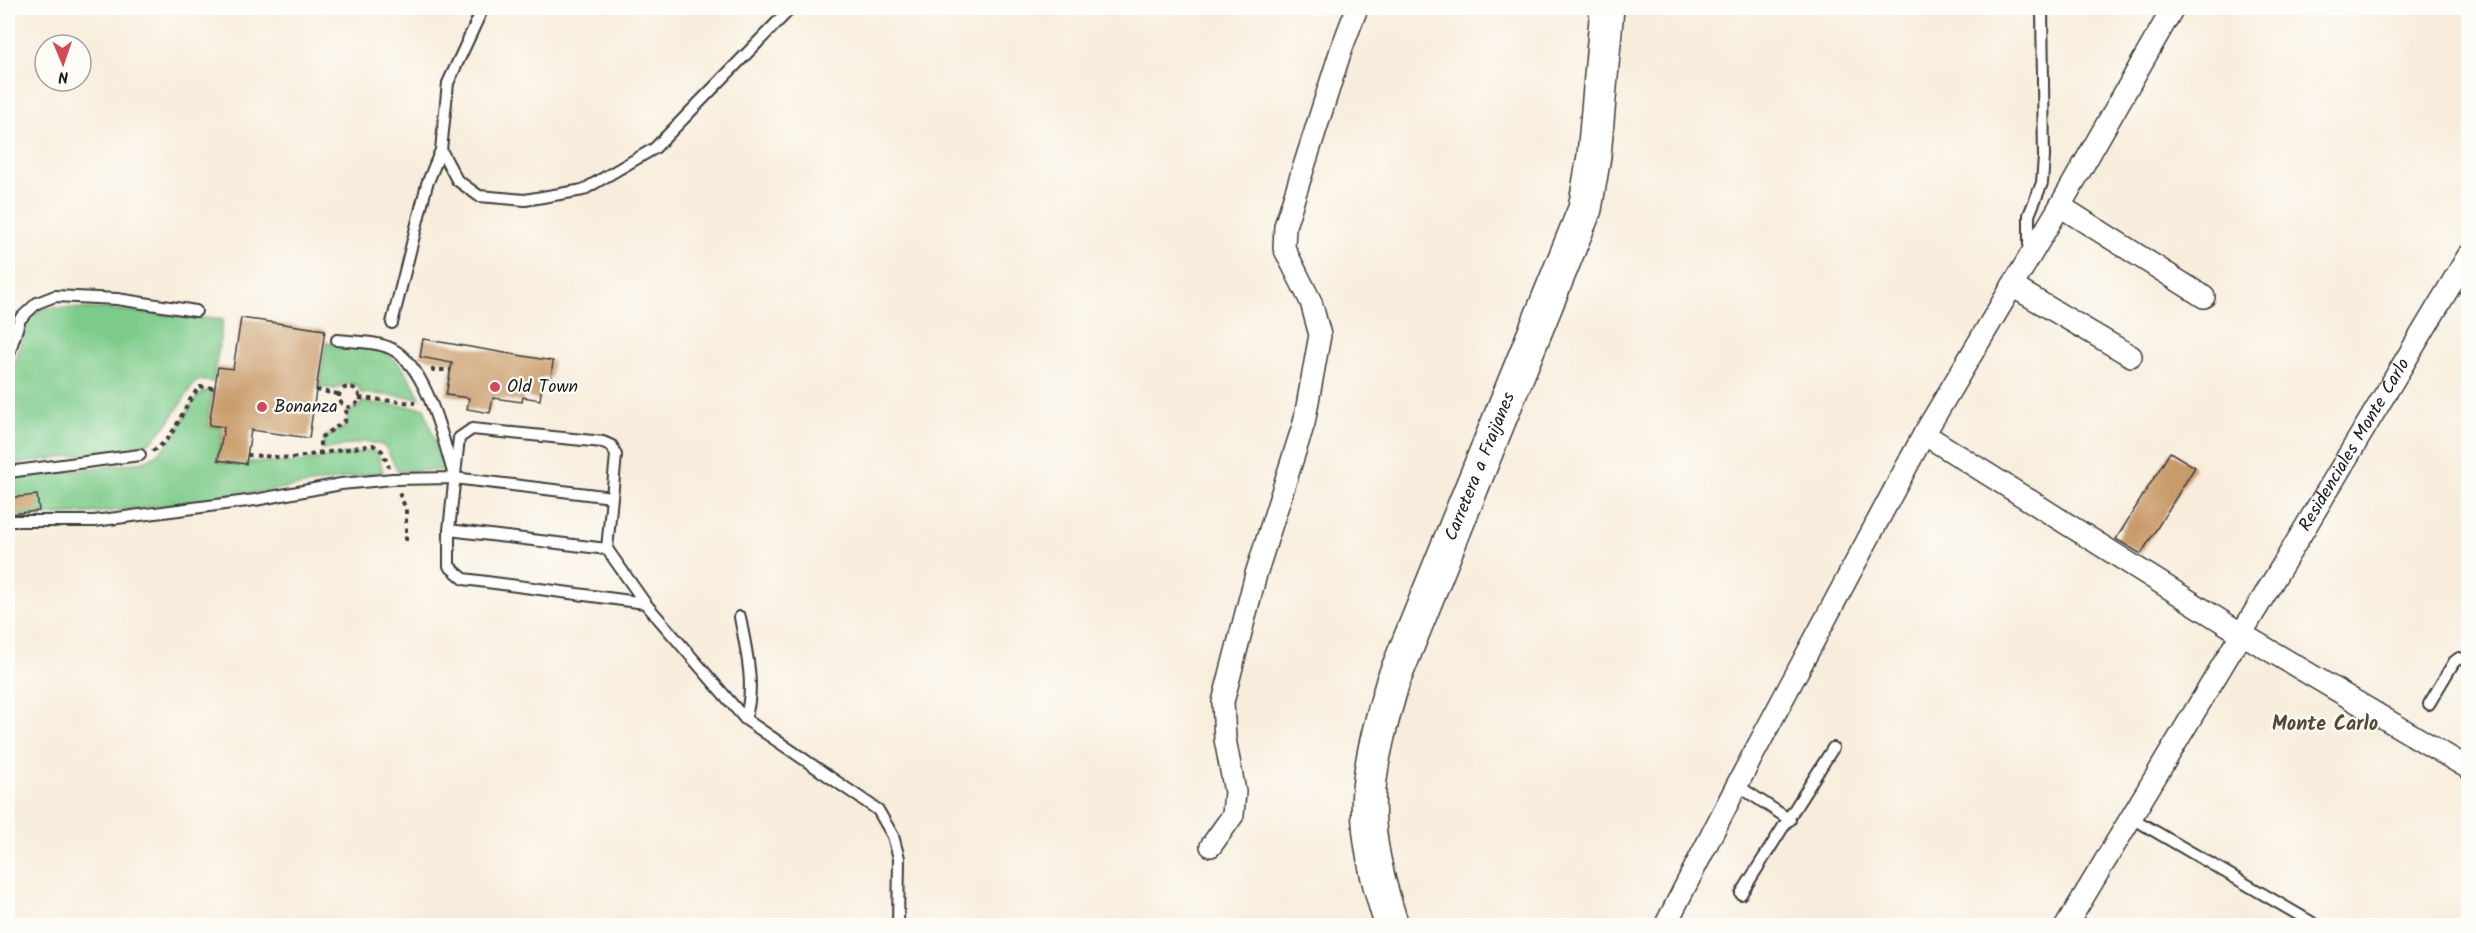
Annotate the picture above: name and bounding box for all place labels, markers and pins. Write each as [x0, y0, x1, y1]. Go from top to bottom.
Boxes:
place label: Old Town [507, 373, 578, 402]
marker: Old Town [488, 380, 502, 394]
place label: Bonanza [274, 393, 338, 422]
marker: Bonanza [255, 400, 269, 414]

